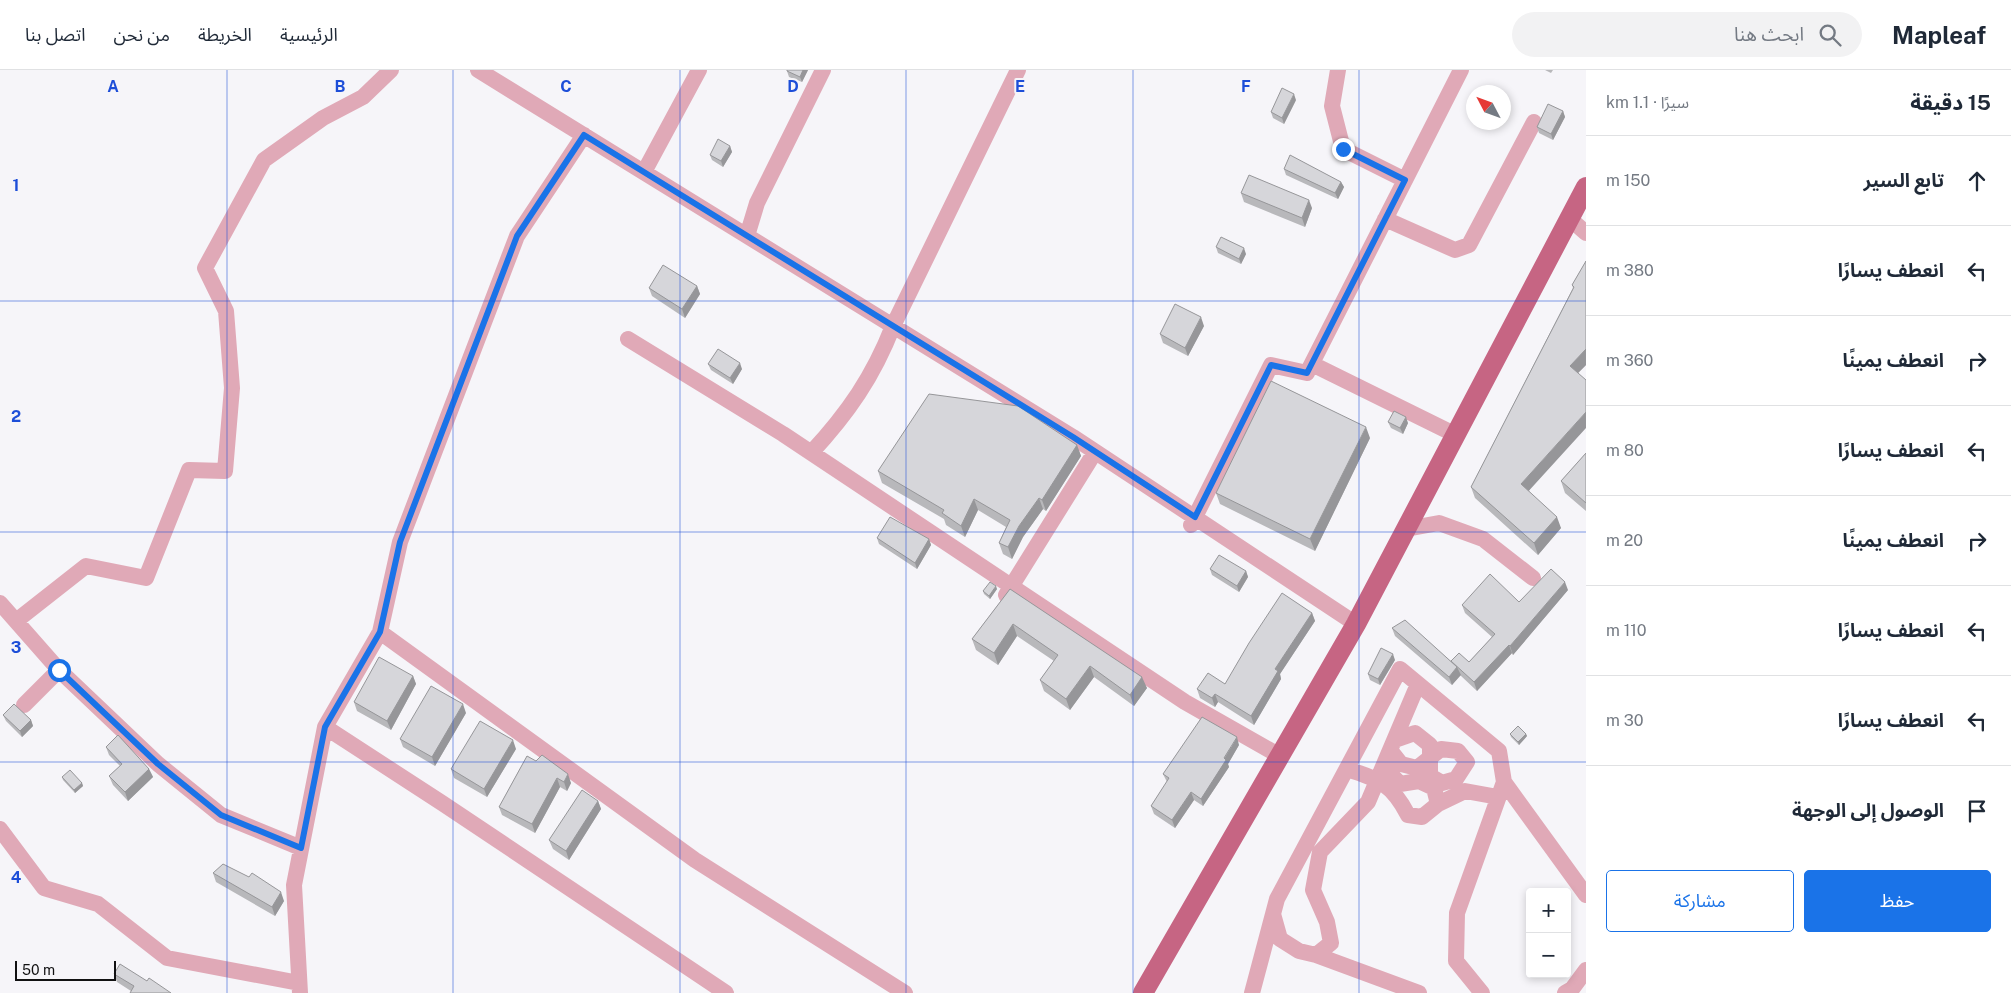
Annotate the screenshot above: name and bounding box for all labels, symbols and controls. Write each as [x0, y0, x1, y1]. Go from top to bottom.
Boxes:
search box [1512, 12, 1862, 57]
icon: search [1816, 21, 1844, 49]
text: Mapleaf [1892, 21, 1986, 49]
text: ابحث هنا [1734, 23, 1804, 45]
text: اتصل بنا [25, 24, 86, 45]
text: من نحن [114, 24, 170, 45]
text: الخريطة [198, 24, 252, 45]
text: الرئيسية [280, 24, 338, 45]
text: A [107, 77, 119, 96]
text: B [335, 77, 346, 96]
text: C [560, 77, 572, 96]
text: D [787, 77, 799, 96]
text: E [1015, 77, 1025, 96]
text: F [1241, 77, 1251, 96]
north arrow [1466, 85, 1511, 130]
text: 15 دقيقة [1910, 90, 1991, 115]
text: سيرًا · 1.1 km [1606, 93, 1689, 112]
route end [1332, 138, 1355, 161]
icon: ahead [1963, 167, 1991, 195]
text: تابع السير [1863, 169, 1944, 191]
text: 150 m [1606, 171, 1650, 190]
text: 1 [13, 176, 19, 195]
icon: left [1963, 257, 1991, 285]
text: انعطف يسارًا [1838, 259, 1944, 281]
text: 380 m [1606, 261, 1654, 280]
icon: right [1963, 347, 1991, 375]
text: انعطف يمينًا [1843, 349, 1944, 371]
text: 360 m [1606, 351, 1653, 370]
text: 2 [11, 407, 21, 426]
icon: left [1963, 437, 1991, 465]
text: انعطف يسارًا [1838, 439, 1944, 461]
text: 80 m [1606, 441, 1644, 460]
icon: right [1963, 527, 1991, 555]
text: انعطف يمينًا [1843, 529, 1944, 551]
text: 20 m [1606, 531, 1643, 550]
icon: left [1963, 617, 1991, 645]
text: انعطف يسارًا [1838, 619, 1944, 641]
text: 110 m [1606, 621, 1647, 640]
text: 3 [11, 638, 21, 657]
route start [48, 659, 71, 682]
icon: left [1963, 707, 1991, 735]
text: انعطف يسارًا [1838, 709, 1944, 731]
text: 30 m [1606, 711, 1644, 730]
icon: arrive [1963, 797, 1991, 825]
text: الوصول إلى الوجهة [1792, 799, 1944, 821]
text: 4 [11, 868, 22, 887]
button: مشاركة [1606, 870, 1794, 932]
button: حفظ [1804, 870, 1991, 932]
map controls [1526, 888, 1571, 978]
button: + [1526, 888, 1571, 933]
button: − [1526, 933, 1571, 978]
scale bar [15, 958, 116, 981]
text: 50 m [22, 962, 55, 978]

